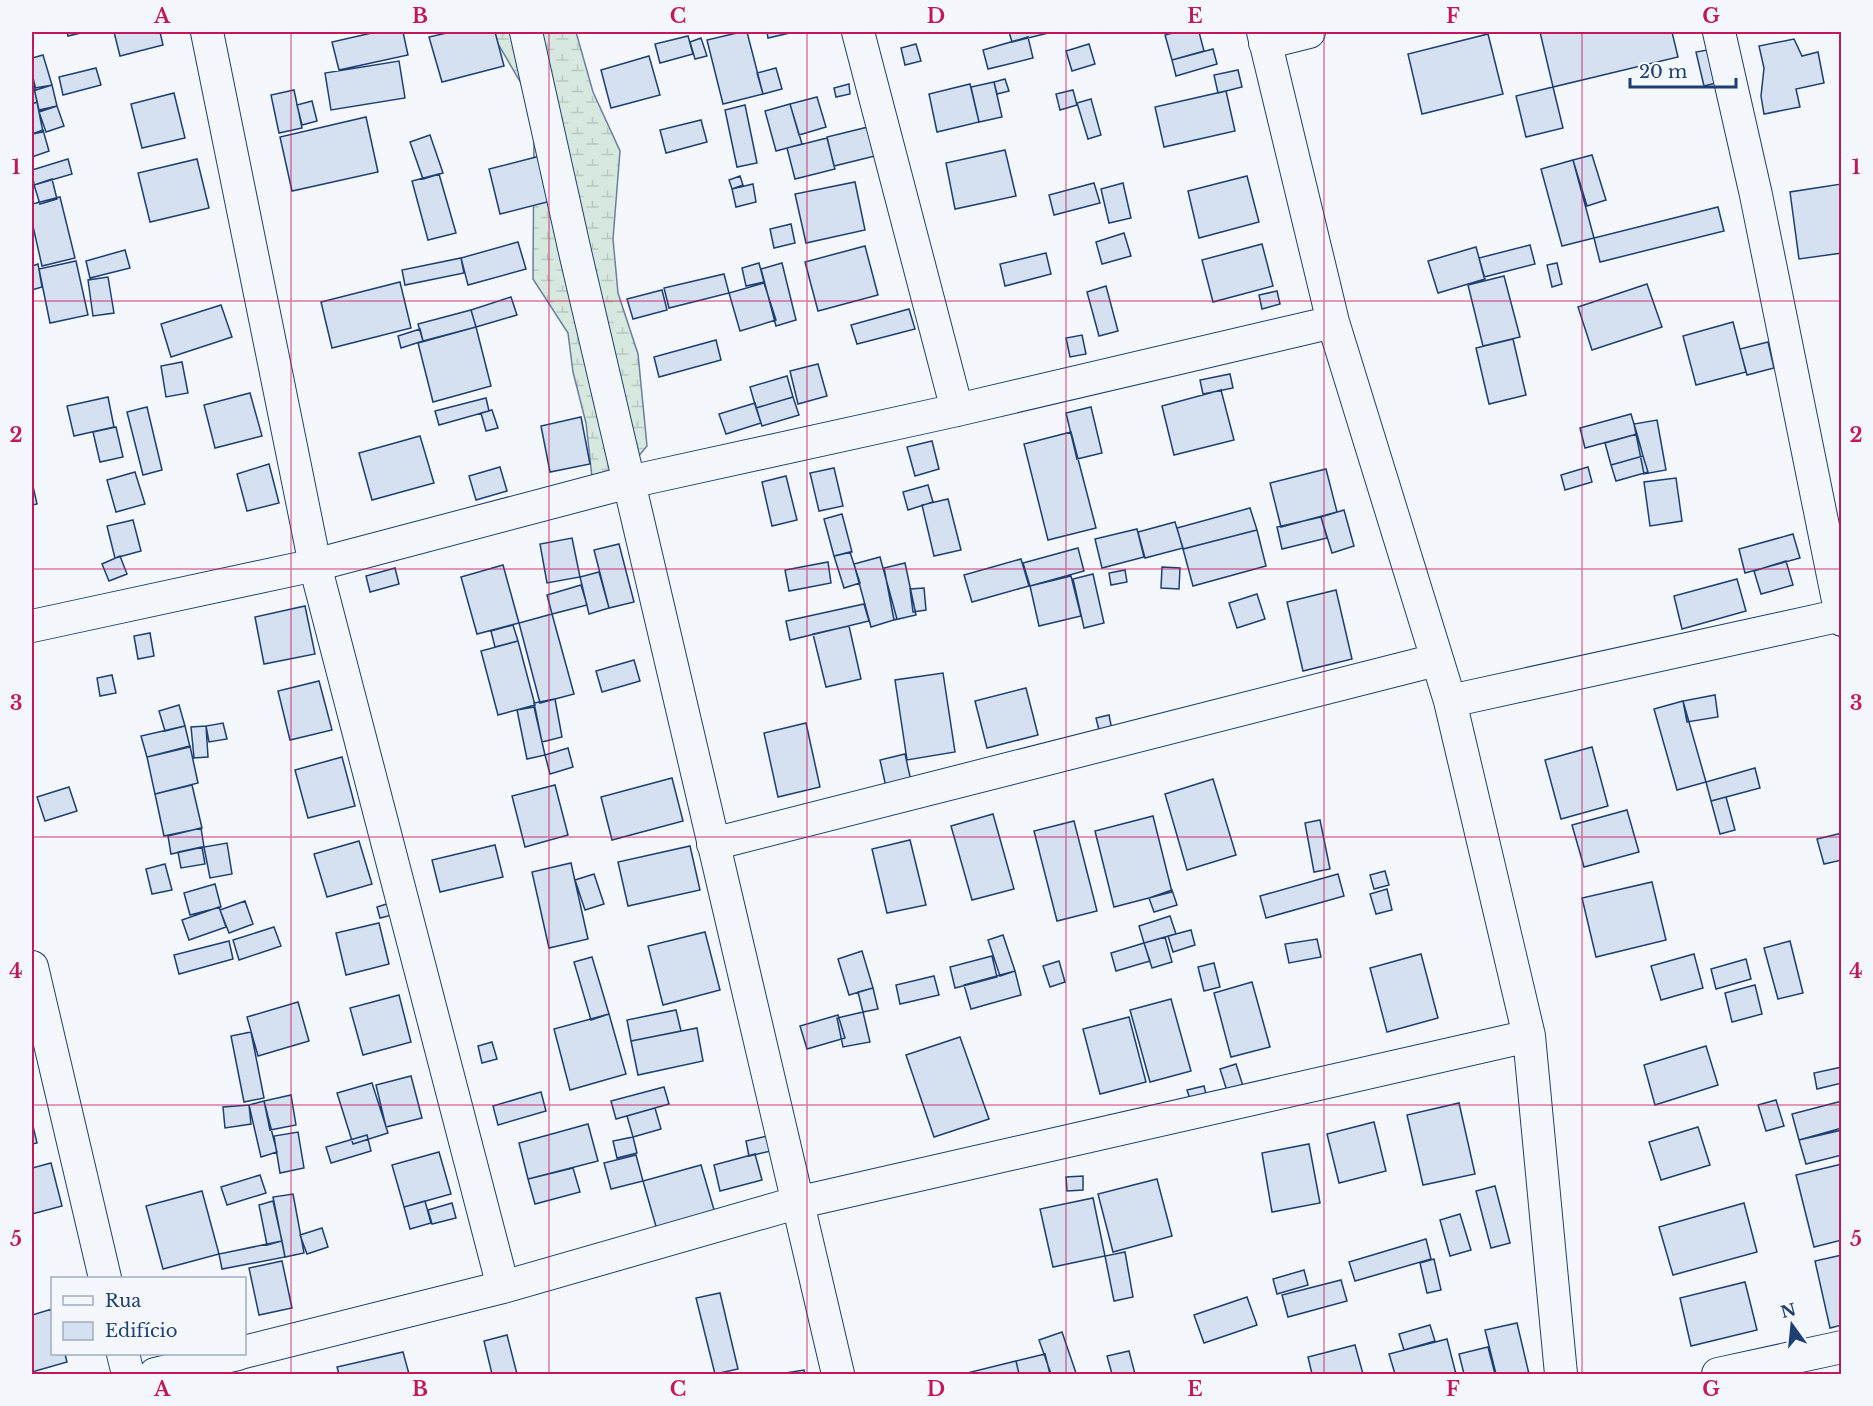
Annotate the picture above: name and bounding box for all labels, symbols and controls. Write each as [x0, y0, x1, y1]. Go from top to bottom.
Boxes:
text: A [153, 4, 171, 28]
text: B [412, 4, 428, 28]
text: C [670, 4, 686, 28]
text: D [927, 4, 945, 28]
text: E [1187, 4, 1203, 28]
text: F [1446, 4, 1460, 28]
text: G [1702, 4, 1720, 28]
scale bar [1630, 51, 1736, 89]
text: 20 m [1639, 61, 1687, 83]
text: 1 [12, 155, 21, 179]
text: 1 [1852, 155, 1861, 179]
text: 2 [9, 423, 23, 447]
text: 2 [1849, 423, 1863, 447]
text: 3 [10, 691, 22, 715]
text: 3 [1850, 691, 1862, 715]
text: 4 [9, 959, 23, 983]
text: 4 [1849, 959, 1863, 983]
text: 5 [10, 1227, 22, 1251]
text: 5 [1850, 1227, 1862, 1251]
legend [51, 1277, 246, 1355]
text: Rua [105, 1290, 141, 1312]
north arrow [1762, 1295, 1822, 1355]
text: N [1778, 1299, 1798, 1322]
text: Edifício [105, 1320, 178, 1342]
text: A [153, 1377, 171, 1401]
text: B [412, 1377, 428, 1401]
text: C [670, 1377, 686, 1401]
text: D [927, 1377, 945, 1401]
text: E [1187, 1377, 1203, 1401]
text: F [1446, 1377, 1460, 1401]
text: G [1702, 1377, 1720, 1401]

